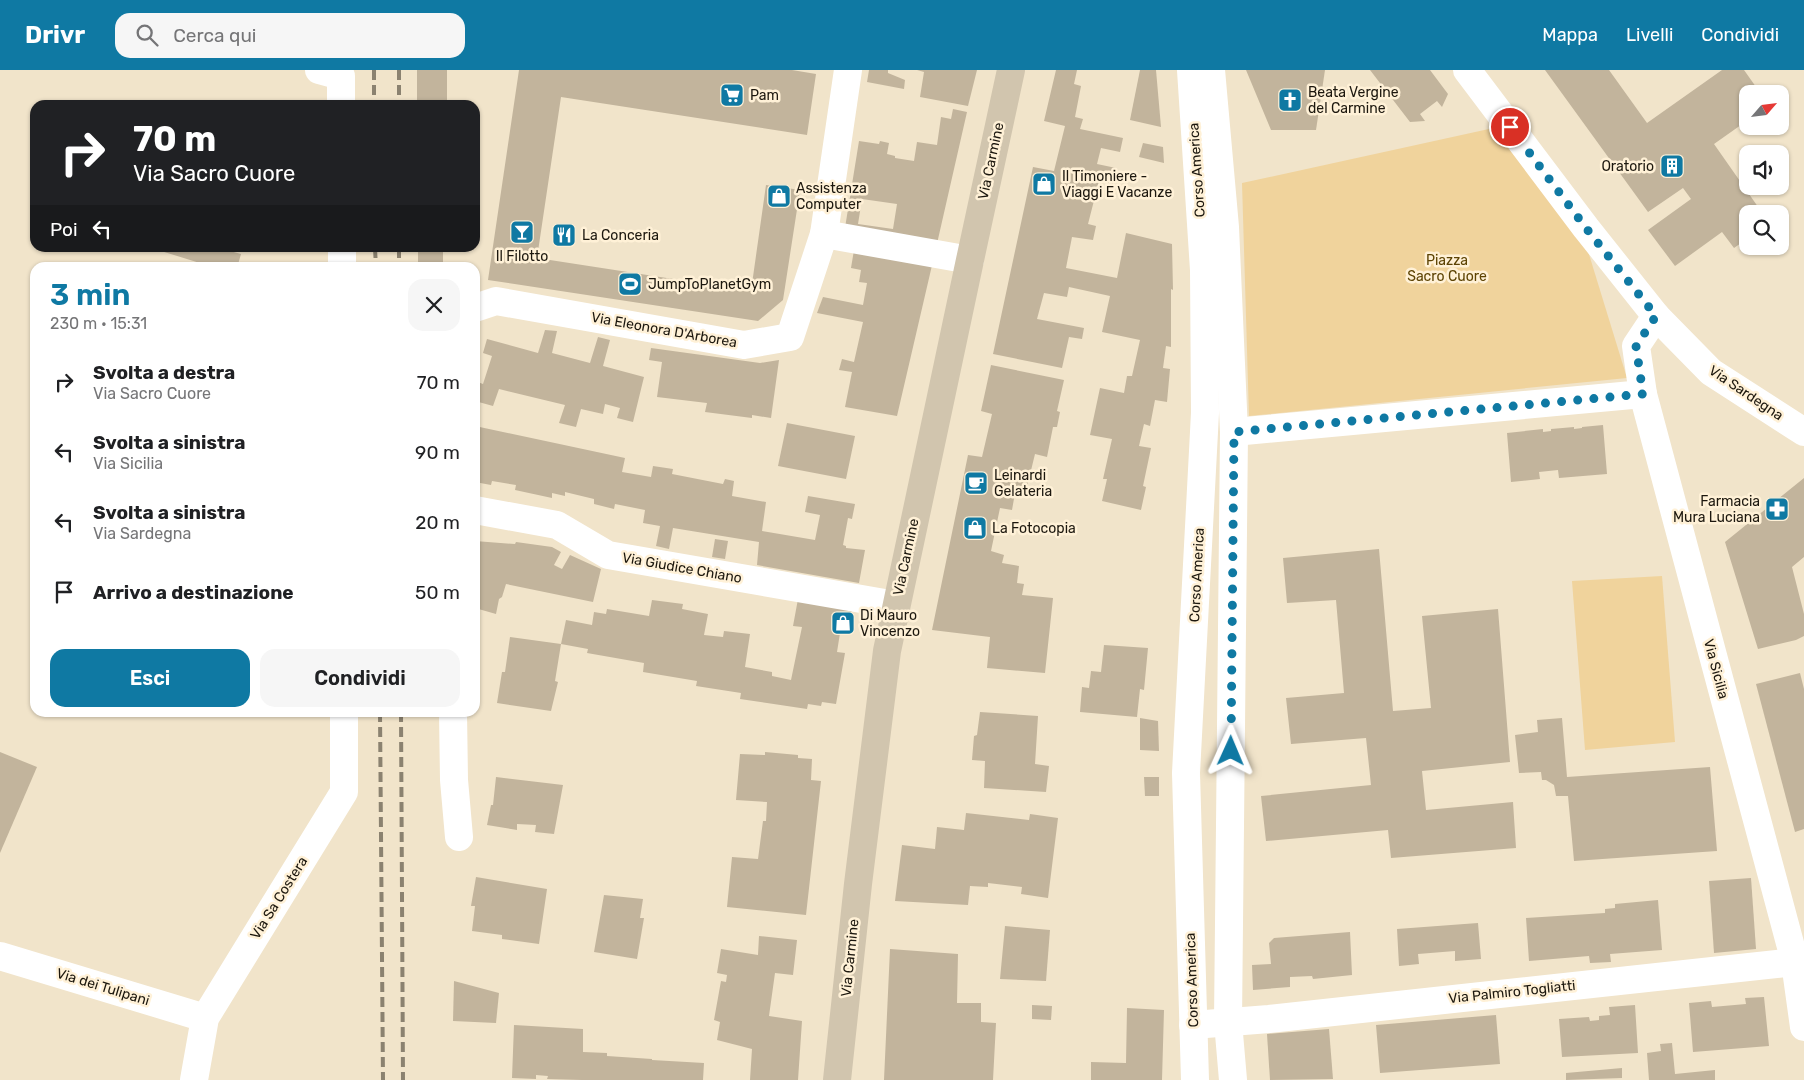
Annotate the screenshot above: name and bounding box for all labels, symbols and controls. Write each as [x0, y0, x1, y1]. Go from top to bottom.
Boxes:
search box [115, 13, 465, 58]
text: Drivr [25, 21, 85, 49]
icon: search [133, 21, 161, 49]
text: Cerca qui [173, 24, 256, 47]
text: Mappa [1542, 24, 1598, 46]
text: Livelli [1626, 24, 1673, 46]
text: Condividi [1701, 24, 1779, 46]
supermarket icon: Pam [719, 82, 745, 108]
place label: Beata Vergine del Carmine [1308, 84, 1399, 117]
north arrow [1739, 85, 1789, 135]
map controls [1739, 85, 1789, 255]
place label: Pam [750, 87, 779, 104]
church icon: Beata Vergine del Carmine [1277, 87, 1303, 113]
pin [1489, 106, 1531, 148]
icon: arrive [1496, 113, 1524, 141]
text: 70 m [133, 118, 216, 160]
icon: right [50, 120, 115, 185]
street label: Via Carmine [975, 121, 1007, 201]
street label: Corso America [1185, 122, 1209, 218]
button: sound [1739, 145, 1789, 195]
building icon: Oratorio [1659, 153, 1685, 179]
place label: Oratorio [1601, 158, 1654, 175]
text: Via Sacro Cuore [133, 160, 295, 187]
place label: Il Timoniere - Viaggi E Vacanze [1062, 168, 1172, 201]
shop icon: Il Timoniere - Viaggi E Vacanze [1031, 171, 1057, 197]
place label: Assistenza Computer [796, 180, 867, 213]
shop icon: Assistenza Computer [766, 183, 792, 209]
button: search [1739, 205, 1789, 255]
icon: left [88, 215, 116, 243]
text: Poi [50, 218, 78, 241]
bar icon: Il Filotto [509, 219, 535, 245]
restaurant icon: La Conceria [551, 222, 577, 248]
place label: La Conceria [582, 227, 659, 244]
place label: Il Filotto [496, 248, 548, 265]
park label: Piazza Sacro Cuore [1407, 252, 1487, 285]
sports icon: JumpToPlanetGym [617, 271, 643, 297]
place label: JumpToPlanetGym [648, 276, 771, 293]
text: 3 min [50, 277, 130, 313]
button: close [408, 279, 460, 331]
street label: Via Eleonora D'Arborea [590, 309, 738, 351]
text: 230 m · 15:31 [50, 314, 147, 333]
text: Svolta a destra [93, 361, 235, 384]
street label: Via Sardegna [1706, 362, 1786, 424]
icon: right [50, 368, 78, 396]
text: 70 m [417, 371, 460, 394]
text: Via Sacro Cuore [93, 384, 211, 403]
text: Svolta a sinistra [93, 431, 246, 454]
icon: left [50, 438, 78, 466]
text: 90 m [415, 441, 460, 464]
text: Via Sicilia [93, 454, 163, 473]
place label: Leinardi Gelateria [994, 467, 1052, 500]
cafe icon: Leinardi Gelateria [963, 470, 989, 496]
place label: Farmacia Mura Luciana [1673, 493, 1760, 526]
pharmacy icon: Farmacia Mura Luciana [1764, 496, 1790, 522]
text: Svolta a sinistra [93, 501, 246, 524]
icon: left [50, 508, 78, 536]
text: 20 m [415, 511, 460, 534]
shop icon: La Fotocopia [962, 515, 988, 541]
street label: Via Carmine [890, 517, 922, 597]
place label: La Fotocopia [992, 520, 1076, 537]
text: Via Sardegna [93, 524, 191, 543]
street label: Corso America [1186, 527, 1208, 623]
street label: Via Giudice Chiano [621, 549, 743, 587]
icon: arrive [50, 578, 78, 606]
text: Arrivo a destinazione [93, 581, 294, 604]
text: 50 m [415, 581, 460, 604]
place label: Di Mauro Vincenzo [860, 607, 920, 640]
shop icon: Di Mauro Vincenzo [830, 610, 856, 636]
street label: Via Sicilia [1700, 637, 1732, 701]
button: Esci [50, 649, 250, 707]
button: Condividi [260, 649, 460, 707]
position arrow [1204, 724, 1256, 776]
street label: Via Sa Costera [247, 854, 311, 942]
street label: Via Carmine [837, 918, 863, 998]
street label: Corso America [1182, 932, 1202, 1028]
street label: Via dei Tulipani [54, 965, 152, 1009]
street label: Via Palmiro Togliatti [1448, 977, 1576, 1007]

